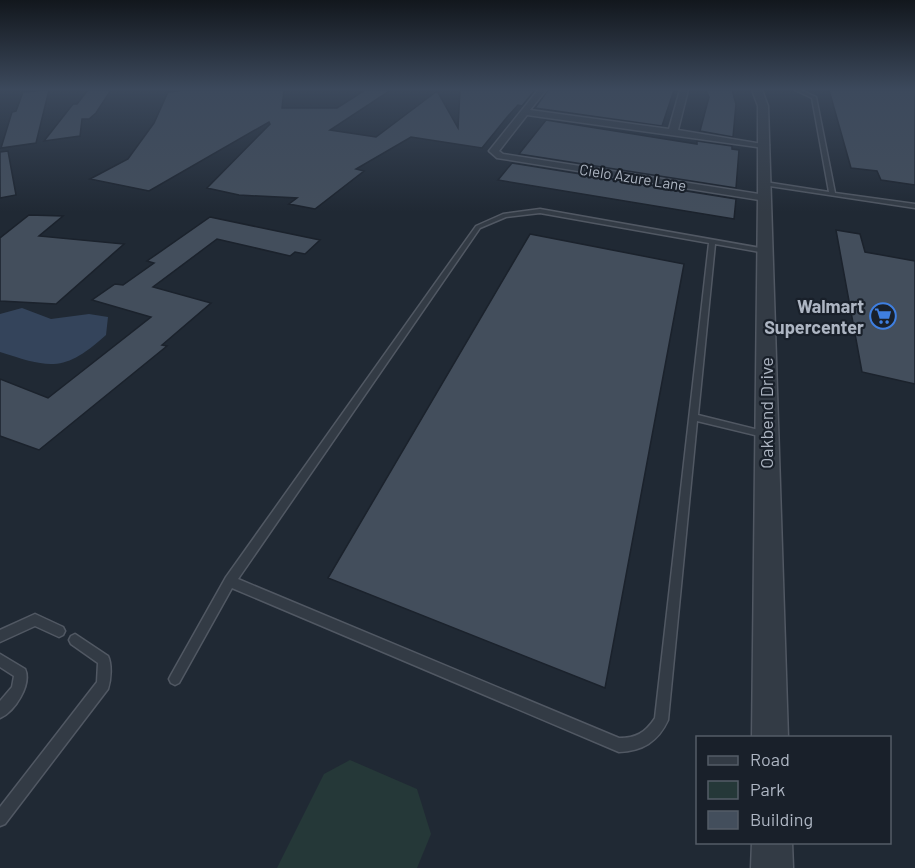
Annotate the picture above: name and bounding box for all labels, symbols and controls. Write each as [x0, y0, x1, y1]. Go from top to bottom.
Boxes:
street label: Cielo Azure Lane [578, 160, 688, 194]
place label: Walmart Supercenter [764, 295, 864, 338]
supermarket icon: Walmart Supercenter [868, 301, 898, 331]
street label: Oakbend Drive [755, 357, 777, 469]
legend [696, 736, 891, 844]
text: Road [750, 748, 790, 770]
text: Park [750, 778, 785, 800]
text: Building [750, 808, 813, 830]

